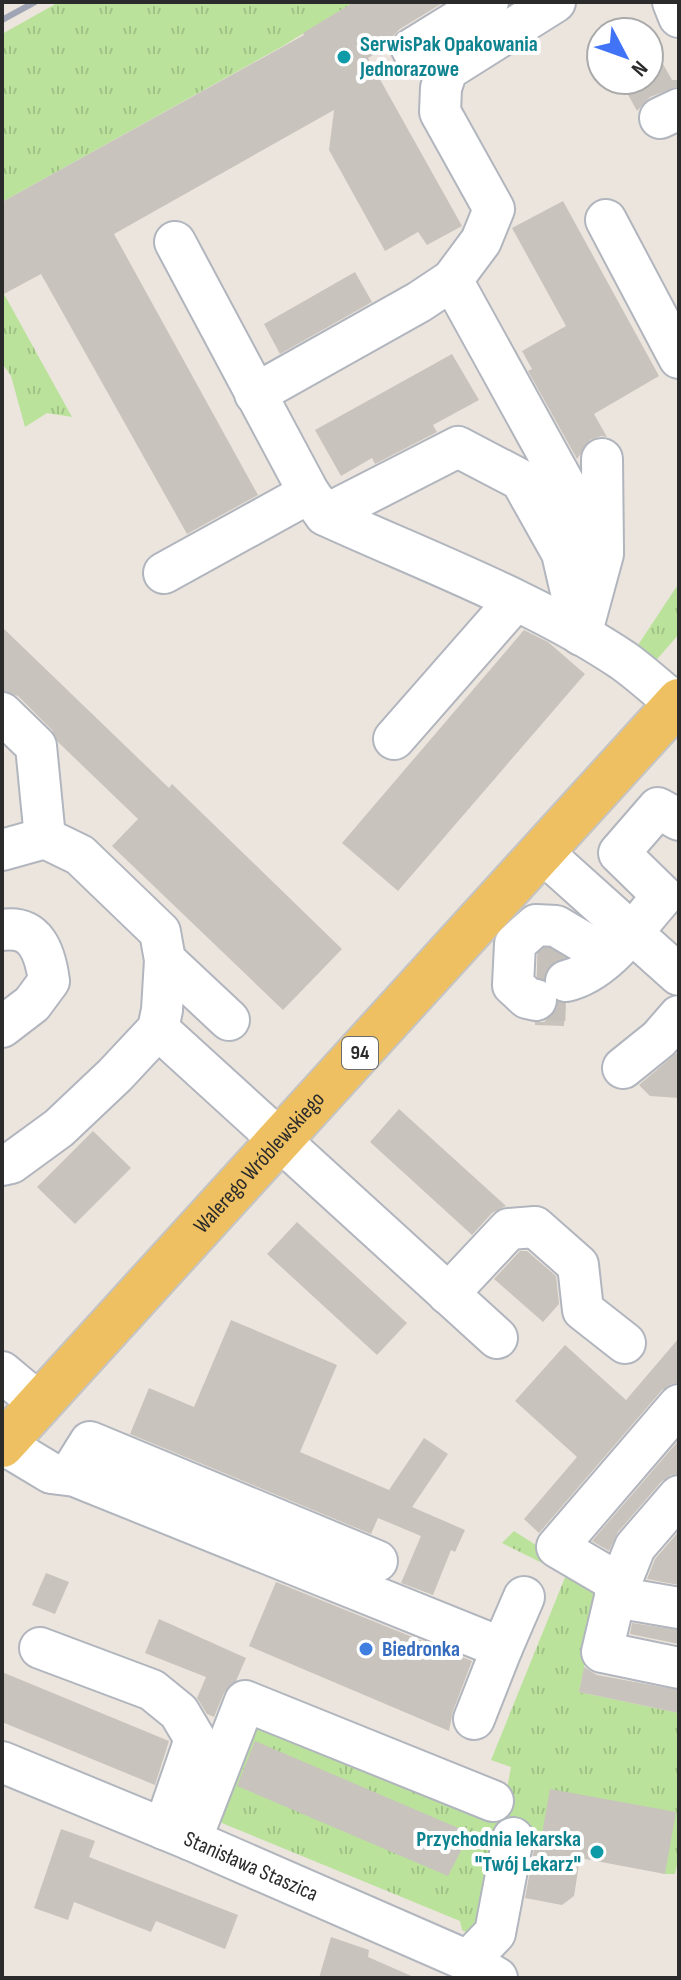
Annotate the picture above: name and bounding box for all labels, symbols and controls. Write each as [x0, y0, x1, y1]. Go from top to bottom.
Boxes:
north arrow [585, 16, 665, 96]
place label: SerwisPak Opakowania Jednorazowe [359, 31, 538, 83]
marker: SerwisPak Opakowania Jednorazowe [335, 48, 353, 66]
text: N [625, 55, 653, 81]
road number: 94 [342, 1037, 378, 1069]
street label: Walerego Wróblewskiego [188, 1086, 330, 1239]
place label: Biedronka [382, 1636, 460, 1663]
marker: Biedronka [357, 1640, 375, 1658]
street label: Stanisława Staszica [180, 1825, 322, 1907]
place label: Przychodnia lekarska "Twój Lekarz" [416, 1826, 581, 1878]
marker: Przychodnia lekarska "Twój Lekarz" [588, 1843, 606, 1861]

